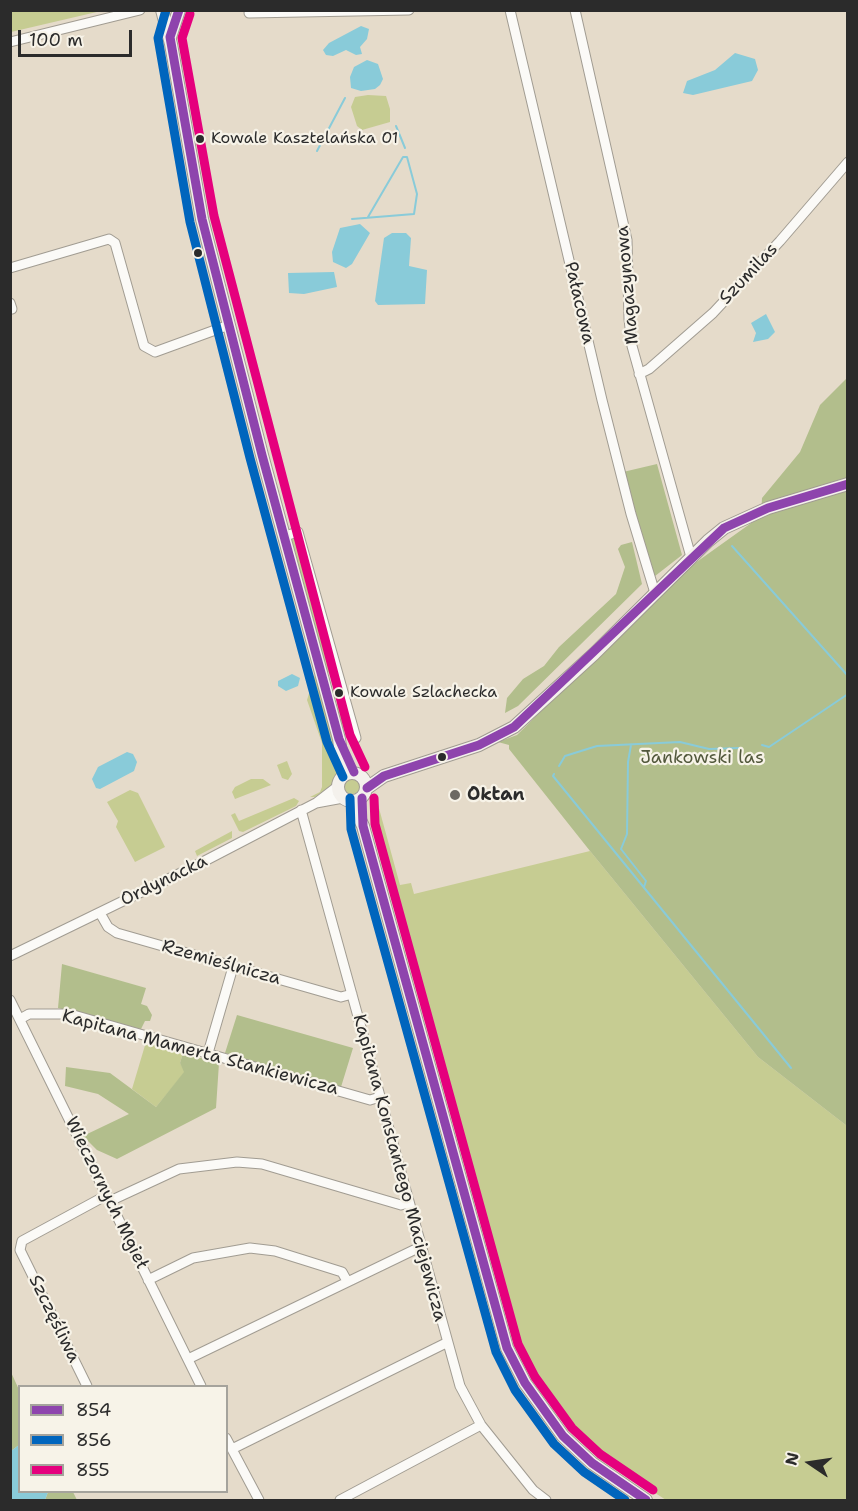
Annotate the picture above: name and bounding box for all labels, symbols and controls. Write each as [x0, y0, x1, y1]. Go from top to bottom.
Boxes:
scale bar [21, 18, 135, 56]
text: 100 m [29, 28, 83, 52]
place label: Kowale Kasztelańska 01 [211, 129, 399, 149]
marker: Kowale Kasztelańska 01 [194, 133, 206, 145]
street label: Magazynowa [612, 225, 644, 345]
street label: Szumilas [715, 239, 783, 309]
unlabelled marker [192, 247, 204, 259]
street label: Pałacowa [559, 260, 599, 346]
place label: Kowale Szlachecka [350, 683, 497, 703]
marker: Kowale Szlachecka [333, 687, 345, 699]
park label: Jankowski las [640, 747, 764, 769]
unlabelled marker [436, 751, 448, 763]
place label: Oktan [467, 784, 525, 806]
marker: Oktan [448, 788, 462, 802]
street label: Ordynacka [117, 851, 211, 911]
street label: Rzemieślnicza [159, 936, 283, 990]
street label: Kapitana Mamerta Stankiewicza [59, 1006, 341, 1100]
street label: Kapitana Konstantego Maciejewicza [348, 1012, 450, 1324]
street label: Wieczornych Mgieł [60, 1113, 152, 1273]
street label: Szczęśliwa [24, 1272, 84, 1366]
legend [18, 1385, 228, 1493]
text: 854 [76, 1398, 111, 1422]
text: 856 [76, 1428, 112, 1452]
north arrow [780, 1433, 840, 1493]
text: N [780, 1450, 804, 1467]
text: 855 [76, 1458, 110, 1482]

